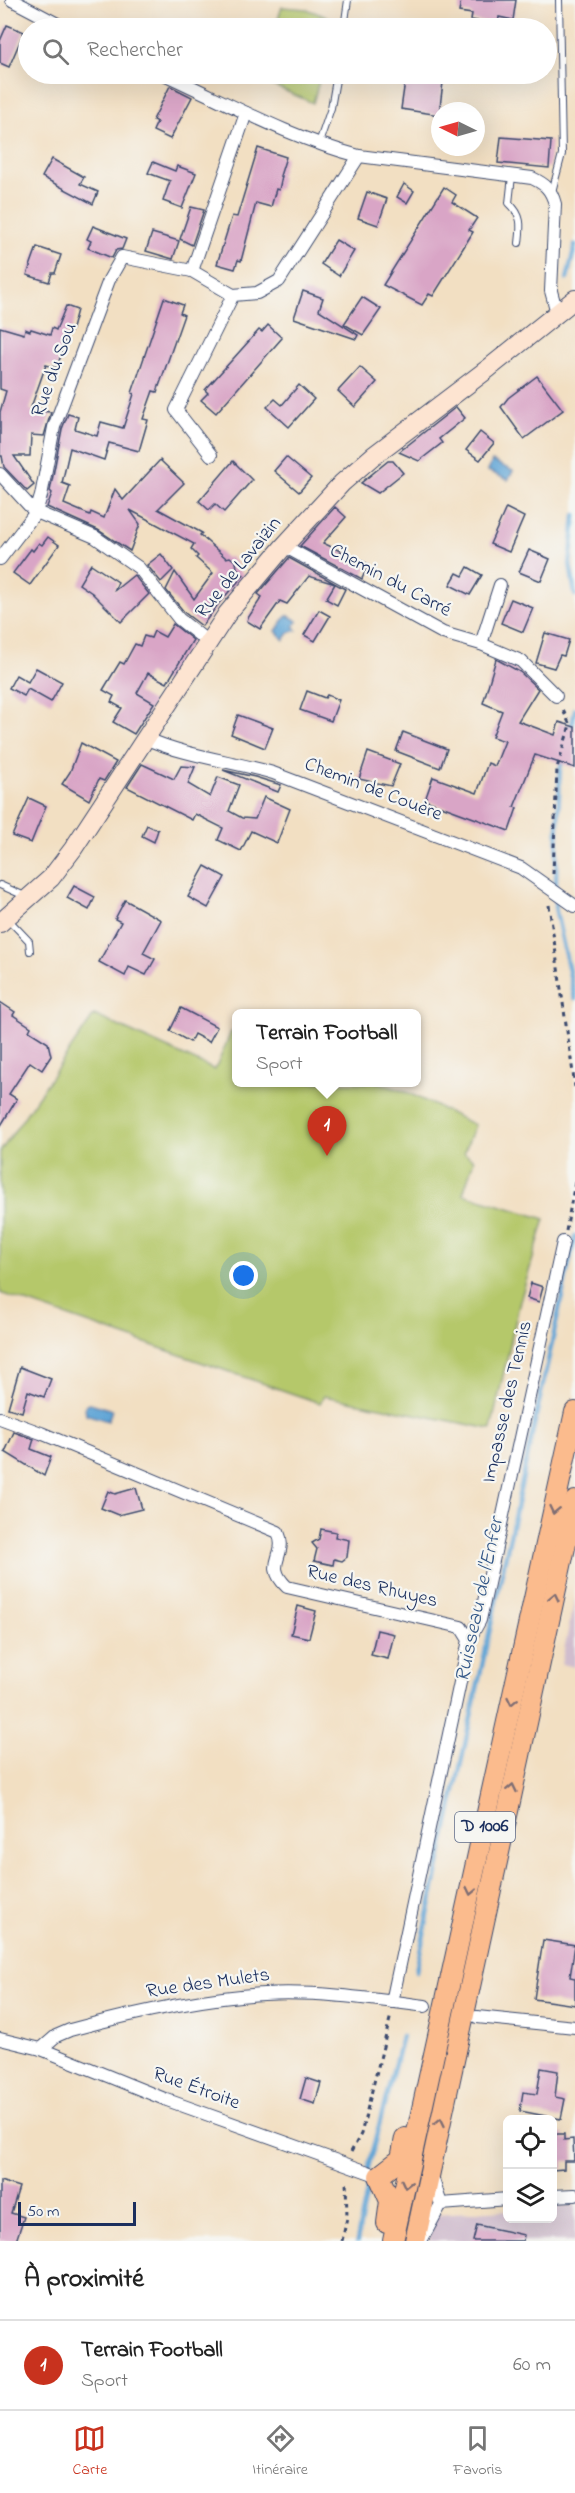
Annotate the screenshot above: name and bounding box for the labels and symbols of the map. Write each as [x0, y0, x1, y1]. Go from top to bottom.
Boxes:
north arrow [431, 102, 485, 156]
street label: Rue du Sou [25, 319, 85, 421]
street label: Rue de Lavaizin [189, 511, 289, 625]
street label: Chemin du Carré [324, 537, 456, 625]
street label: Chemin de Couère [300, 750, 446, 830]
pin: 1 [308, 1106, 346, 1156]
your location [229, 1261, 258, 1290]
street label: Impasse des Tennis [475, 1318, 541, 1486]
one-way arrow [548, 1505, 561, 1515]
water label: Ruisseau de l'Enfer [448, 1512, 513, 1685]
street label: Rue des Rhuyes [303, 1558, 441, 1616]
one-way arrow [547, 1593, 560, 1603]
one-way arrow [507, 1696, 520, 1706]
one-way arrow [505, 1783, 518, 1793]
road number: D 1006 [455, 1812, 515, 1842]
one-way arrow [465, 1886, 478, 1896]
street label: Rue des Mulets [144, 1961, 272, 2007]
street label: Rue Étroite [148, 2060, 244, 2118]
one-way arrow [432, 2117, 445, 2127]
one-way arrow [400, 2179, 413, 2189]
scale bar [18, 2199, 136, 2226]

